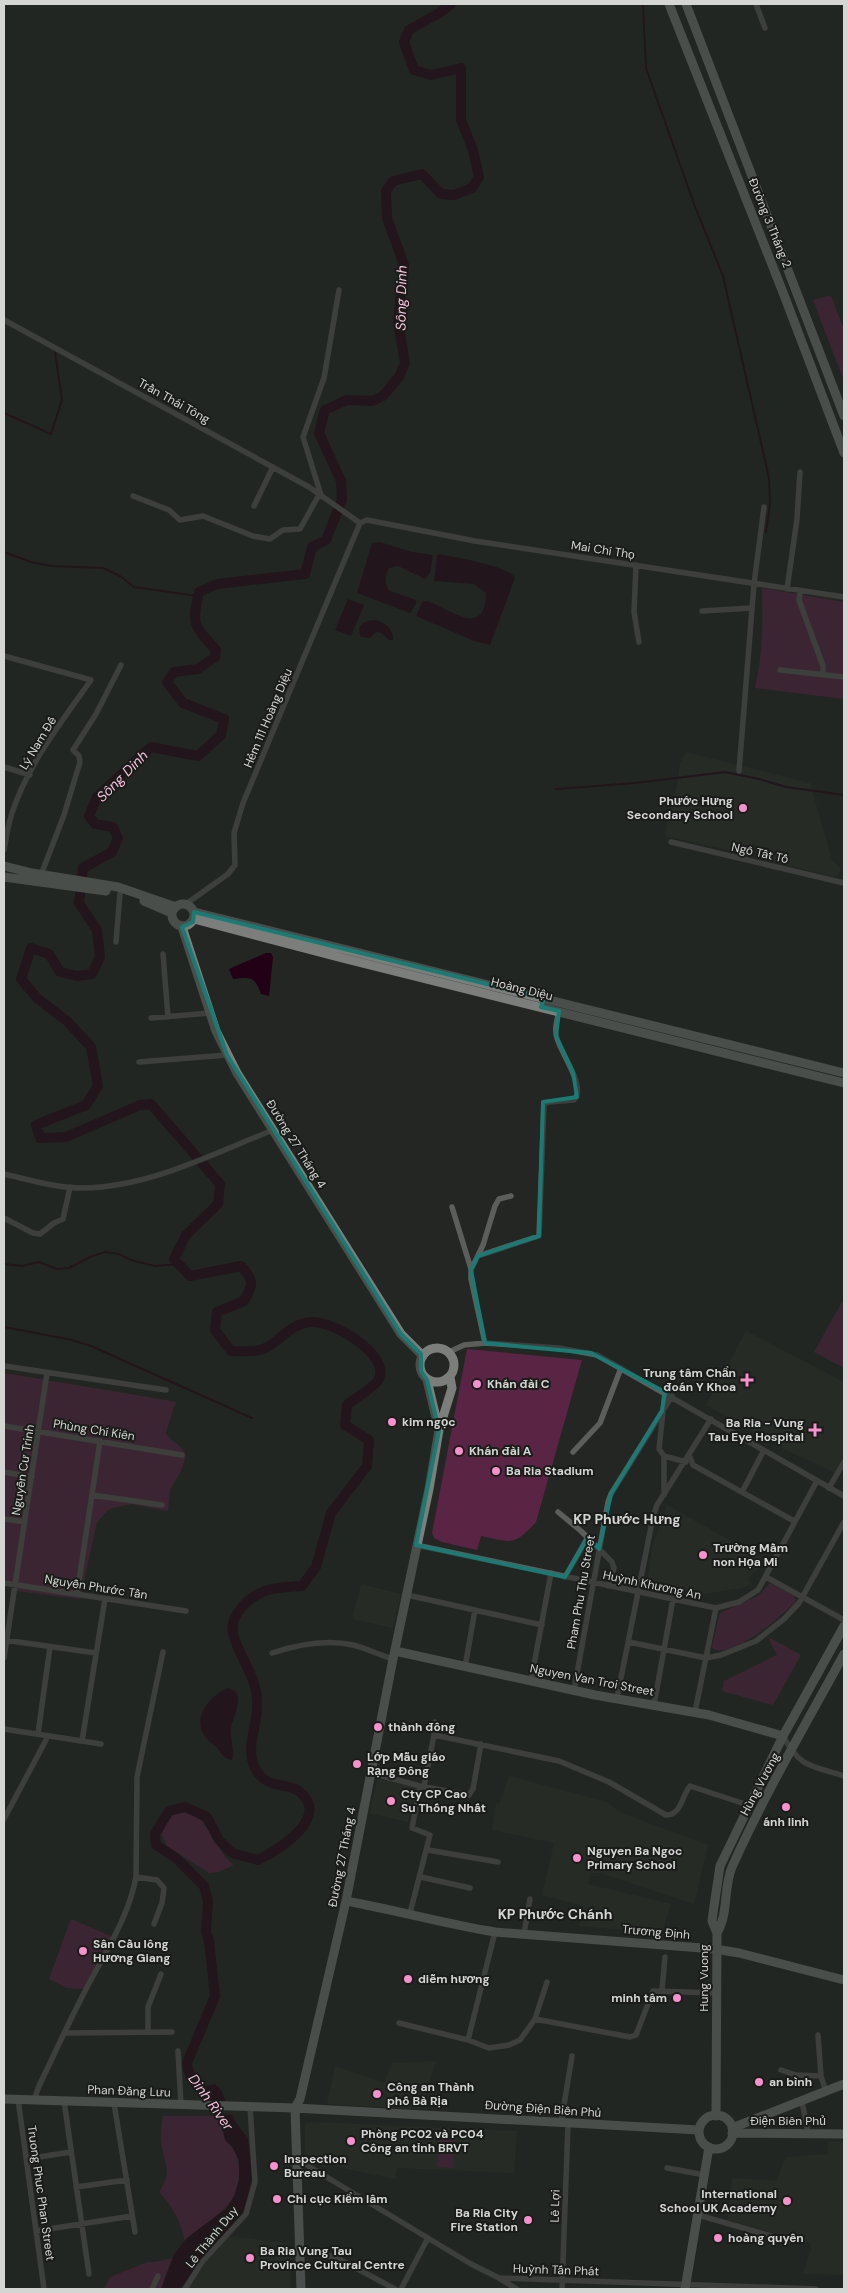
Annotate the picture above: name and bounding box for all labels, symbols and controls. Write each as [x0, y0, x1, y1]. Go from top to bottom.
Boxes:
street label: Đường 3 Tháng 2 [745, 176, 795, 270]
water label: Sông Dinh [391, 265, 411, 331]
street label: Trần Thái Tông [135, 375, 213, 427]
street label: Mai Chí Thọ [570, 537, 636, 563]
street label: Hẻm 111 Hoàng Diệu [240, 666, 296, 770]
street label: Lý Nam Đế [16, 713, 60, 773]
water label: Sông Dinh [93, 747, 151, 805]
place label: Phước Hưng Secondary School [627, 793, 733, 823]
marker: Phước Hưng Secondary School [737, 802, 749, 814]
street label: Ngô Tất Tố [730, 839, 790, 867]
street label: Hoàng Diệu [489, 974, 555, 1004]
street label: Đường 27 Tháng 4 [262, 1097, 330, 1191]
place label: Trung tâm Chẩn đoán Y Khoa [643, 1365, 736, 1395]
marker: Trung tâm Chẩn đoán Y Khoa [740, 1373, 754, 1387]
place label: Khán đài C [487, 1376, 550, 1392]
marker: Khán đài C [471, 1378, 483, 1390]
place label: kim ngọc [402, 1414, 456, 1430]
place label: Ba Ria - Vung Tau Eye Hospital [708, 1415, 804, 1445]
street label: Phùng Chí Kiên [52, 1416, 136, 1444]
marker: kim ngọc [386, 1416, 398, 1428]
street label: Nguyễn Cư Trinh [8, 1423, 38, 1517]
marker: Ba Ria - Vung Tau Eye Hospital [808, 1423, 822, 1437]
place label: Khán đài A [469, 1443, 532, 1459]
marker: Khán đài A [453, 1445, 465, 1457]
place label: Ba Ria Stadium [506, 1463, 594, 1479]
marker: Ba Ria Stadium [490, 1465, 502, 1477]
district label: KP Phước Hưng [573, 1510, 681, 1528]
street label: Pham Phu Thu Street [563, 1533, 599, 1650]
place label: Trường Mầm non Họa Mi [713, 1540, 788, 1570]
marker: Trường Mầm non Họa Mi [697, 1549, 709, 1561]
street label: Huỳnh Khương An [601, 1567, 703, 1603]
street label: Nguyễn Phước Tần [43, 1571, 149, 1603]
street label: Nguyen Van Troi Street [528, 1660, 656, 1700]
place label: thành đông [388, 1719, 455, 1735]
marker: thành đông [372, 1721, 384, 1733]
place label: Lớp Mẫu giáo Rạng Đông [367, 1749, 446, 1779]
street label: Hùng Vương [737, 1749, 783, 1818]
marker: Lớp Mẫu giáo Rạng Đông [351, 1758, 363, 1770]
place label: Cty CP Cao Su Thống Nhất [401, 1786, 486, 1816]
marker: Cty CP Cao Su Thống Nhất [385, 1795, 397, 1807]
marker: ánh linh [780, 1801, 792, 1813]
street label: Đường 27 Tháng 4 [324, 1806, 360, 1908]
place label: ánh linh [763, 1814, 809, 1830]
place label: Nguyen Ba Ngoc Primary School [587, 1843, 682, 1873]
marker: Nguyen Ba Ngoc Primary School [571, 1852, 583, 1864]
district label: KP Phước Chánh [498, 1905, 612, 1923]
street label: Trương Định [621, 1921, 691, 1943]
place label: Sân Cầu lông Hương Giang [93, 1936, 170, 1966]
street label: Hung Vuong [696, 1944, 712, 2012]
marker: Sân Cầu lông Hương Giang [77, 1945, 89, 1957]
place label: diễm hương [418, 1971, 490, 1987]
marker: diễm hương [402, 1973, 414, 1985]
place label: minh tâm [611, 1990, 667, 2006]
marker: minh tâm [671, 1992, 683, 2004]
water label: Dinh River [185, 2070, 238, 2134]
place label: an bình [769, 2074, 812, 2090]
marker: an bình [753, 2076, 765, 2088]
place label: Công an Thành phố Bà Rịa [387, 2079, 474, 2109]
street label: Phan Đăng Lưu [87, 2082, 171, 2100]
marker: Công an Thành phố Bà Rịa [371, 2088, 383, 2100]
street label: Đường Điện Biên Phủ [484, 2097, 602, 2121]
street label: Điện Biên Phủ [750, 2113, 826, 2129]
street label: Truong Phuc Phan Street [24, 2124, 58, 2262]
place label: Phòng PC02 và PC04 Công an tỉnh BRVT [361, 2126, 484, 2156]
marker: Phòng PC02 và PC04 Công an tỉnh BRVT [345, 2135, 357, 2147]
place label: Inspection Bureau [284, 2151, 347, 2181]
marker: Inspection Bureau [268, 2160, 280, 2172]
place label: International School UK Academy [660, 2186, 778, 2216]
street label: Lê Lợi [546, 2189, 564, 2223]
place label: Chi cục Kiểm lâm [287, 2191, 388, 2207]
marker: Chi cục Kiểm lâm [271, 2193, 283, 2205]
marker: International School UK Academy [781, 2195, 793, 2207]
street label: Lê Thành Duy [182, 2203, 242, 2271]
place label: Ba Ria City Fire Station [451, 2205, 519, 2235]
marker: Ba Ria City Fire Station [522, 2214, 534, 2226]
place label: hoàng quyên [728, 2230, 804, 2246]
marker: hoàng quyên [712, 2232, 724, 2244]
place label: Ba Ria Vung Tau Province Cultural Centre [260, 2243, 405, 2273]
marker: Ba Ria Vung Tau Province Cultural Centre [244, 2252, 256, 2264]
street label: Huỳnh Tấn Phát [513, 2261, 600, 2280]

